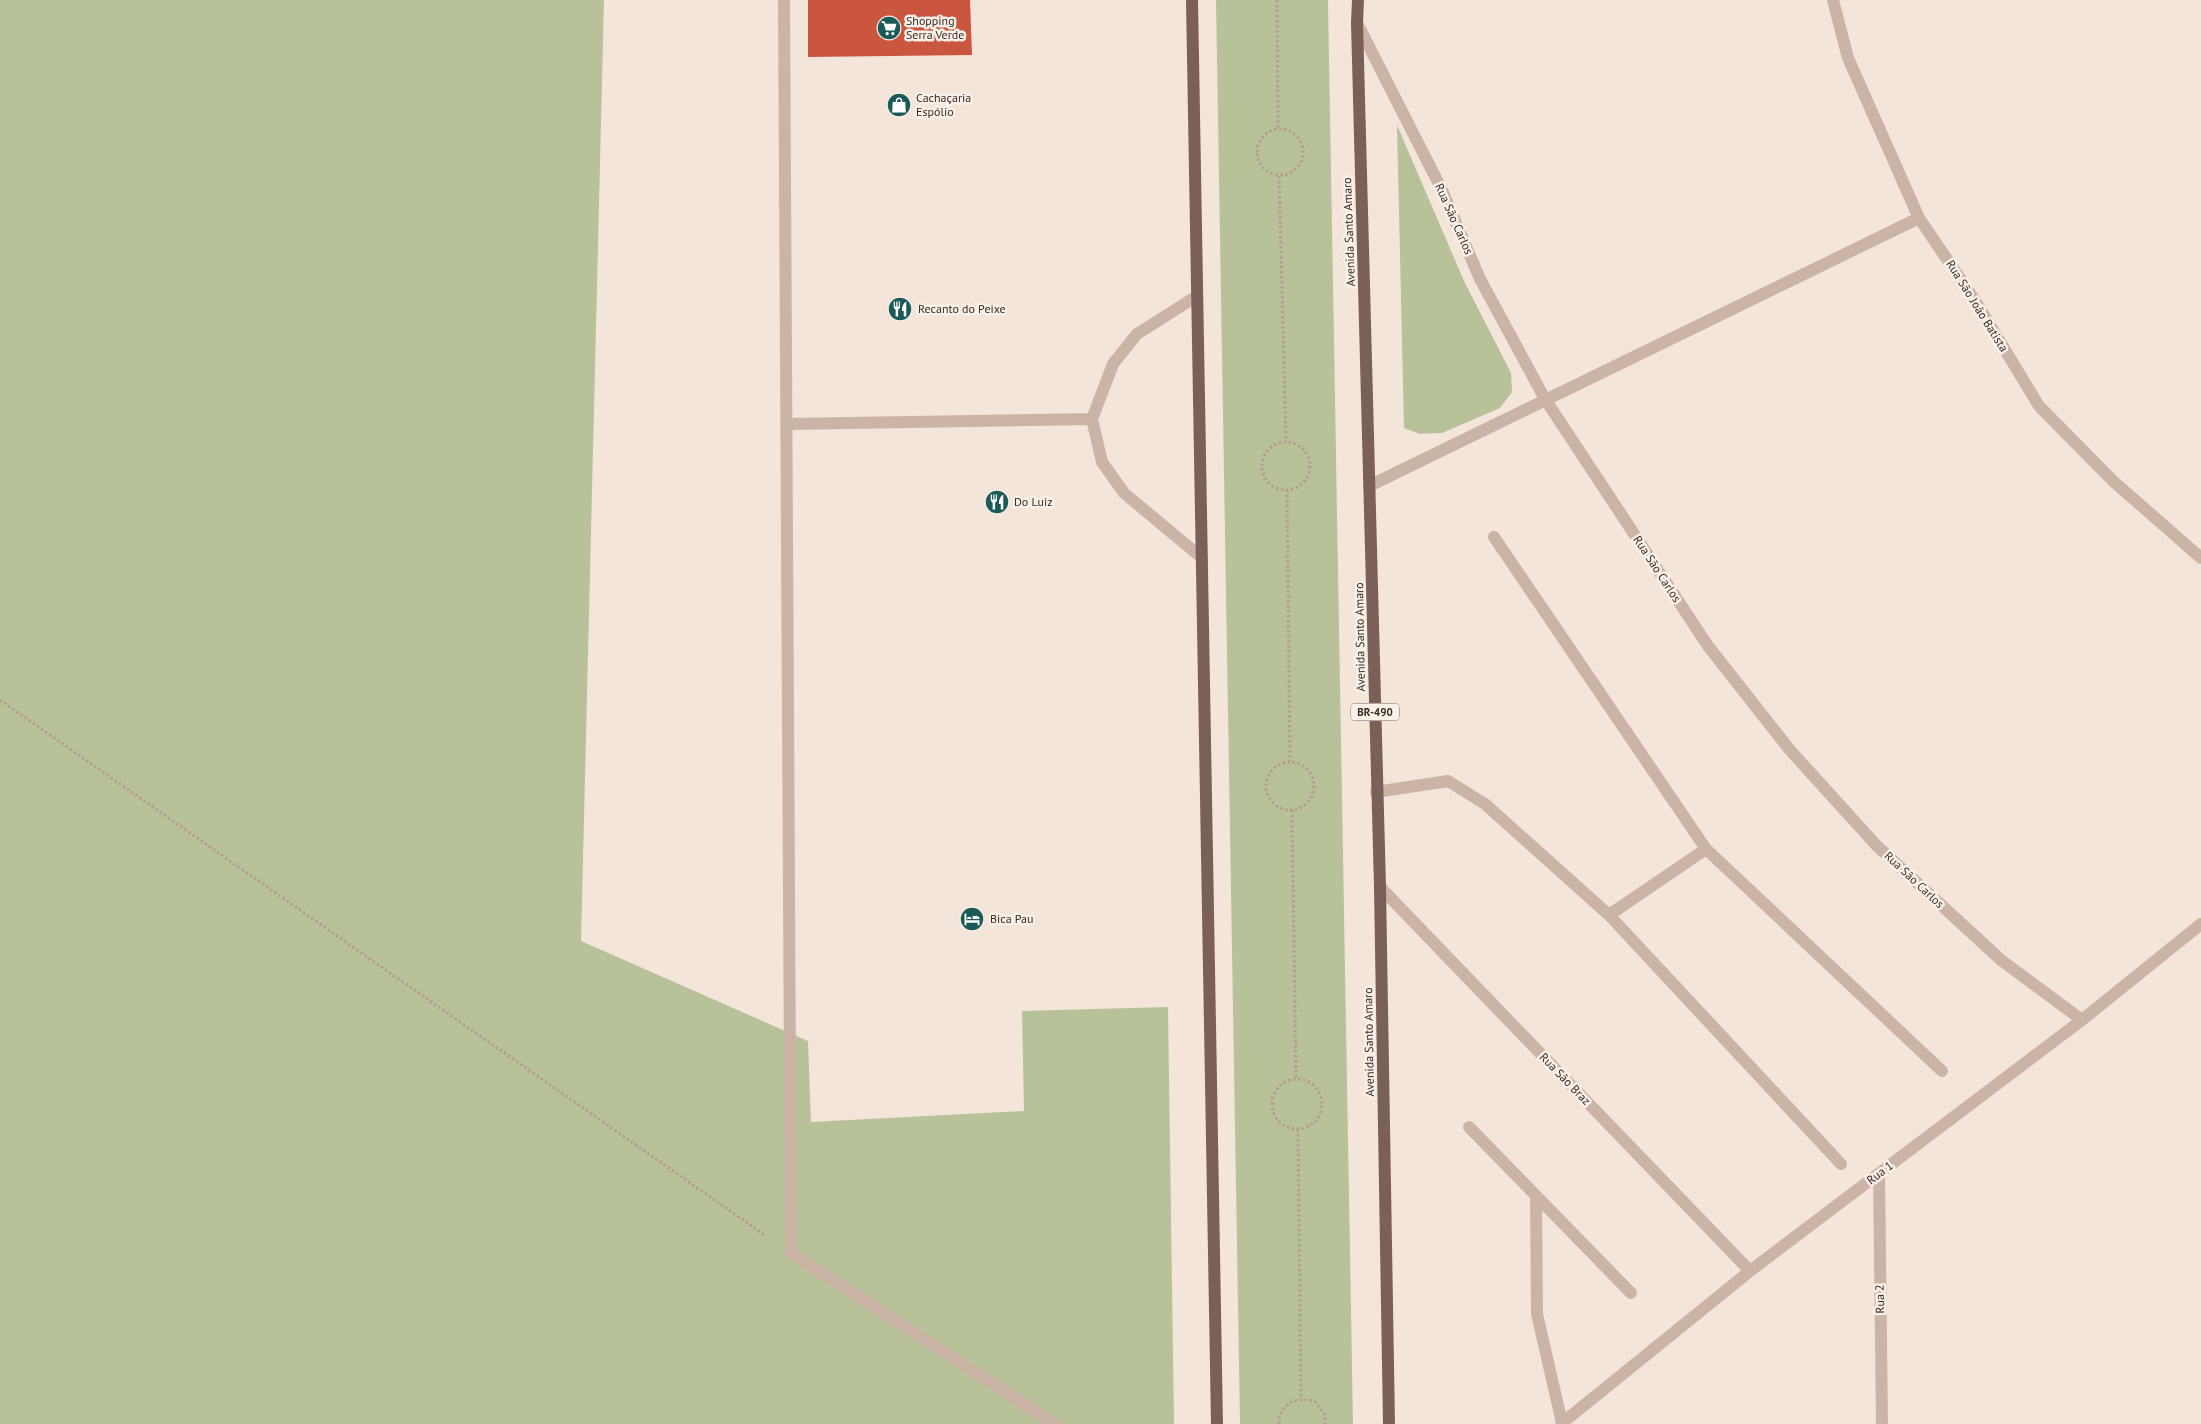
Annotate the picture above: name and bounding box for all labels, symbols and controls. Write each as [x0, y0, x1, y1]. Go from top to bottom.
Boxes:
place label: Shopping Serra Verde [906, 13, 964, 42]
supermarket icon: Shopping Serra Verde [876, 15, 902, 41]
place label: Cachaçaria Espólio [916, 90, 971, 119]
shop icon: Cachaçaria Espólio [886, 92, 912, 118]
street label: Avenida Santo Amaro [1339, 177, 1358, 287]
street label: Rua São Carlos [1432, 181, 1477, 257]
street label: Rua São João Batista [1943, 257, 2012, 354]
restaurant icon: Recanto do Peixe [887, 296, 913, 322]
place label: Recanto do Peixe [918, 301, 1006, 316]
restaurant icon: Do Luiz [984, 489, 1010, 515]
place label: Do Luiz [1014, 494, 1053, 509]
street label: Rua São Carlos [1630, 533, 1684, 605]
street label: Avenida Santo Amaro [1351, 582, 1368, 692]
road number: BR-490 [1351, 704, 1399, 720]
street label: Rua São Carlos [1881, 848, 1947, 911]
hotel icon: Bica Pau [959, 906, 985, 932]
place label: Bica Pau [990, 911, 1034, 926]
street label: Avenida Santo Amaro [1360, 987, 1377, 1097]
street label: Rua São Braz [1537, 1049, 1594, 1108]
street label: Rua 1 [1864, 1158, 1896, 1187]
street label: Rua 2 [1872, 1284, 1887, 1314]

